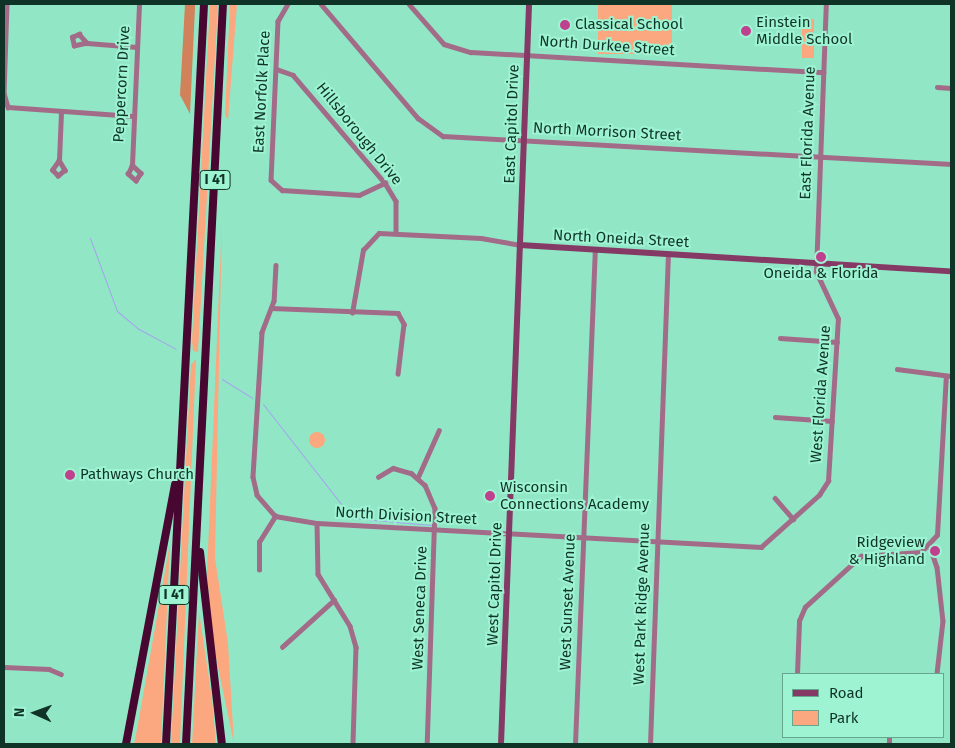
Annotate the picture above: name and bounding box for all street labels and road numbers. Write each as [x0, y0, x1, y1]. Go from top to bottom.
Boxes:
street label: Peppercorn Drive [110, 25, 134, 143]
street label: East Norfolk Place [250, 30, 274, 154]
street label: North Durkee Street [539, 32, 675, 60]
street label: East Capitol Drive [501, 64, 523, 184]
street label: East Florida Avenue [797, 66, 819, 200]
street label: Hillsborough Drive [312, 79, 406, 189]
street label: North Morrison Street [532, 119, 682, 145]
road number: I 41 [199, 168, 231, 192]
street label: North Oneida Street [552, 226, 690, 252]
street label: West Florida Avenue [807, 325, 835, 463]
street label: North Division Street [335, 503, 477, 529]
street label: West Capitol Drive [484, 522, 506, 646]
street label: West Park Ridge Avenue [630, 523, 654, 685]
street label: West Sunset Avenue [557, 533, 579, 671]
street label: West Seneca Drive [409, 545, 431, 671]
road number: I 41 [158, 584, 190, 606]

